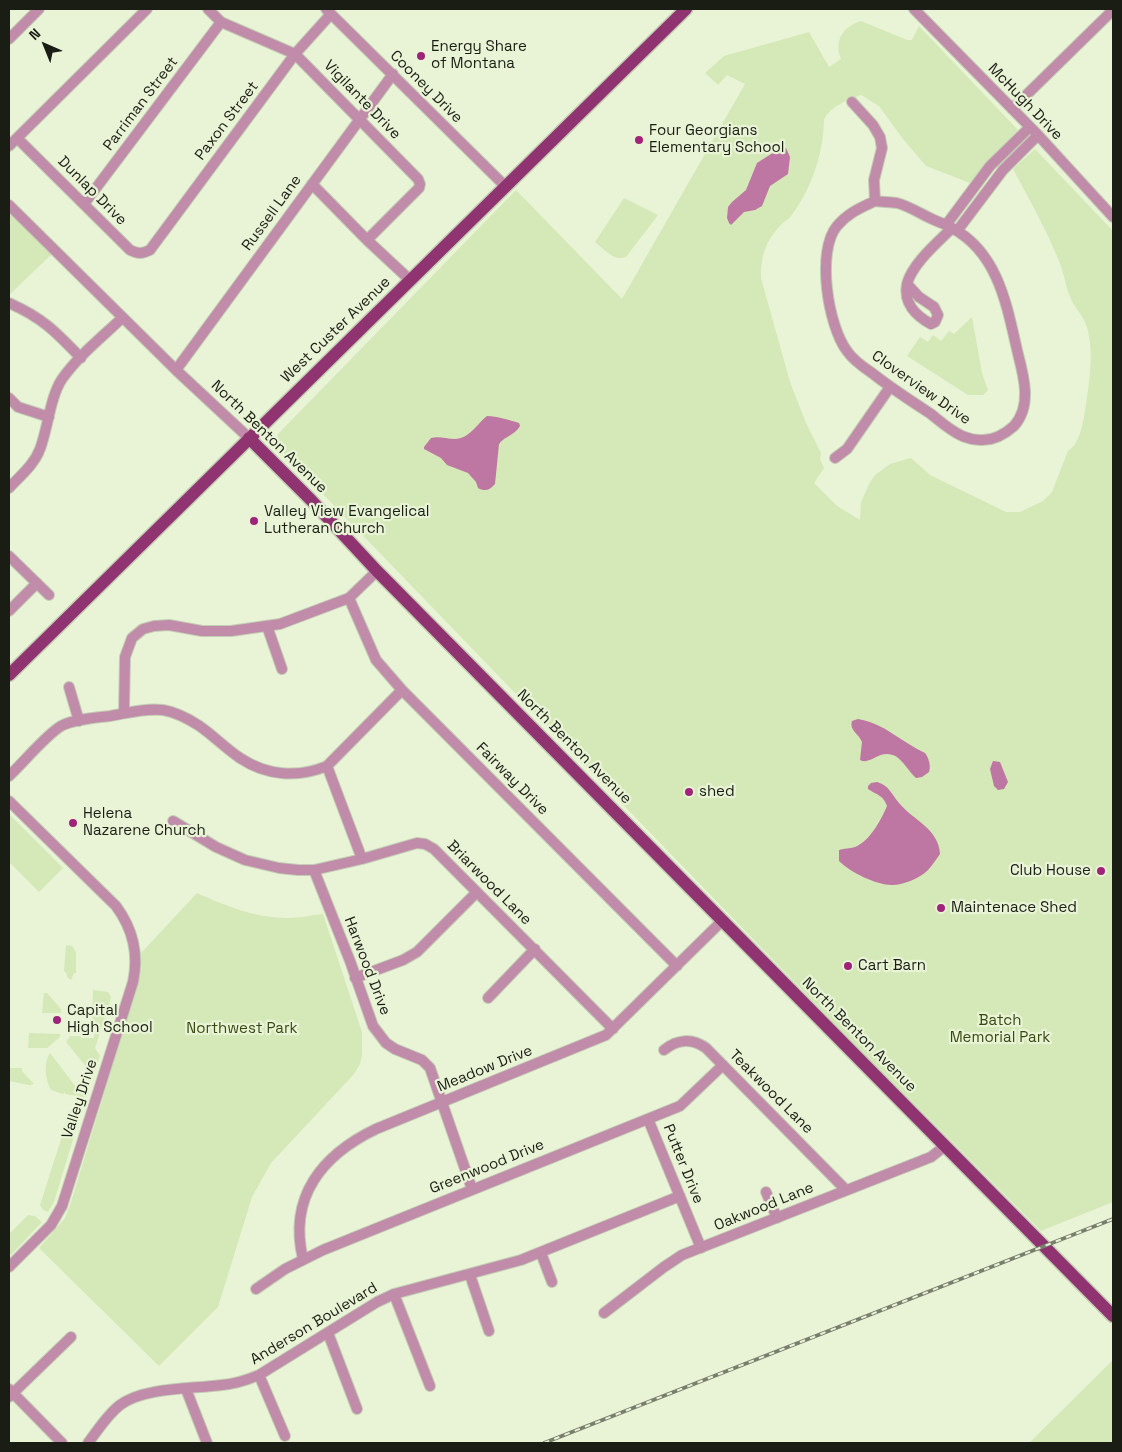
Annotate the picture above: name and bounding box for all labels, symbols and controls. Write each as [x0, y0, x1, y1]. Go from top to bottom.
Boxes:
north arrow [20, 20, 70, 70]
text: N [25, 24, 44, 44]
place label: Energy Share of Montana [431, 38, 527, 73]
street label: Cooney Drive [386, 47, 466, 127]
marker: Energy Share of Montana [415, 50, 427, 62]
street label: Parriman Street [100, 54, 182, 154]
street label: Vigilante Drive [320, 57, 404, 143]
street label: McHugh Drive [984, 60, 1066, 144]
street label: Paxon Street [192, 78, 262, 164]
place label: Four Georgians Elementary School [649, 122, 785, 157]
marker: Four Georgians Elementary School [633, 134, 645, 146]
street label: Dunlap Drive [54, 153, 130, 229]
street label: Russell Lane [238, 172, 306, 254]
street label: West Custer Avenue [278, 273, 394, 387]
street label: Cloverview Drive [868, 347, 974, 429]
street label: North Benton Avenue [207, 377, 331, 497]
place label: Valley View Evangelical Lutheran Church [264, 503, 429, 538]
marker: Valley View Evangelical Lutheran Church [248, 515, 260, 527]
street label: North Benton Avenue [513, 686, 635, 808]
street label: Fairway Drive [472, 739, 552, 819]
place label: shed [699, 783, 735, 801]
marker: shed [683, 786, 695, 798]
place label: Helena Nazarene Church [83, 805, 206, 840]
marker: Helena Nazarene Church [67, 817, 79, 829]
street label: Briarwood Lane [443, 837, 535, 929]
place label: Club House [1010, 862, 1091, 880]
marker: Club House [1095, 865, 1107, 877]
place label: Maintenace Shed [951, 899, 1077, 917]
marker: Maintenace Shed [935, 902, 947, 914]
street label: Harwood Drive [340, 914, 394, 1018]
place label: Cart Barn [858, 957, 926, 975]
marker: Cart Barn [842, 960, 854, 972]
street label: North Benton Avenue [798, 974, 920, 1096]
place label: Capital High School [67, 1002, 153, 1037]
park label: Batch Memorial Park [950, 1012, 1050, 1047]
marker: Capital High School [51, 1014, 63, 1026]
park label: Northwest Park [186, 1020, 298, 1038]
street label: Meadow Drive [435, 1042, 535, 1096]
street label: Teakwood Lane [725, 1046, 817, 1138]
street label: Valley Drive [59, 1057, 101, 1141]
street label: Putter Drive [659, 1122, 707, 1206]
street label: Greenwood Drive [427, 1136, 547, 1198]
street label: Oakwood Lane [712, 1179, 816, 1235]
street label: Anderson Boulevard [247, 1279, 381, 1369]

